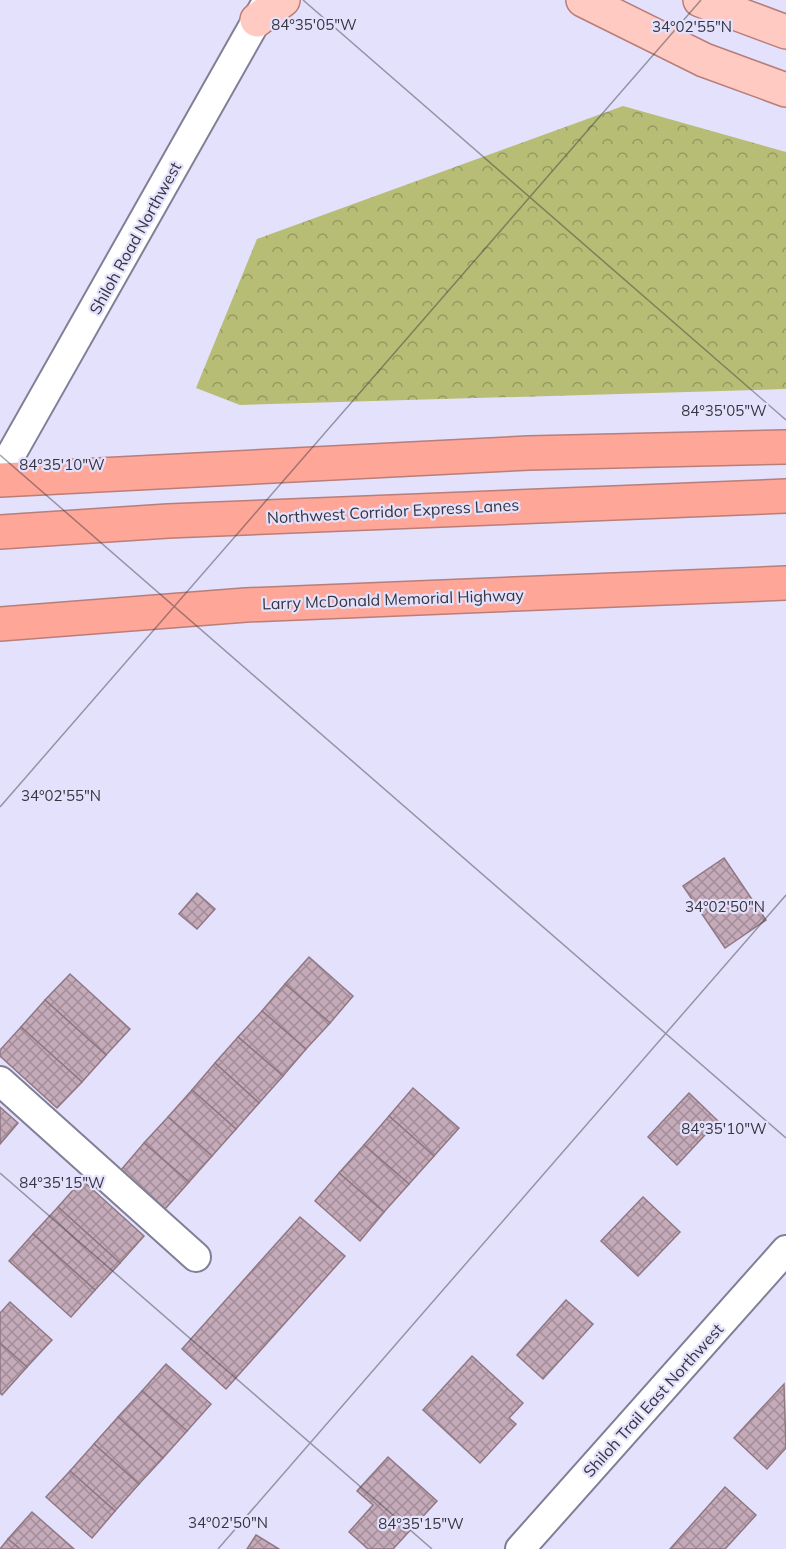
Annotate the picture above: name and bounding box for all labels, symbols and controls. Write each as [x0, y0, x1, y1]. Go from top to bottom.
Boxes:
text: 84°35'05"W [271, 15, 357, 34]
text: 34°02'55"N [652, 17, 732, 36]
street label: Shiloh Road Northwest [85, 158, 185, 318]
text: 84°35'05"W [681, 401, 767, 420]
text: 84°35'10"W [19, 455, 105, 474]
street label: Northwest Corridor Express Lanes [266, 494, 520, 528]
street label: Larry McDonald Memorial Highway [262, 584, 525, 614]
text: 34°02'55"N [21, 786, 101, 805]
text: 34°02'50"N [685, 897, 765, 916]
text: 84°35'10"W [681, 1119, 767, 1138]
text: 84°35'15"W [19, 1173, 105, 1192]
street label: Shiloh Trail East Northwest [579, 1319, 728, 1481]
text: 34°02'50"N [188, 1513, 268, 1532]
text: 84°35'15"W [378, 1514, 464, 1533]

